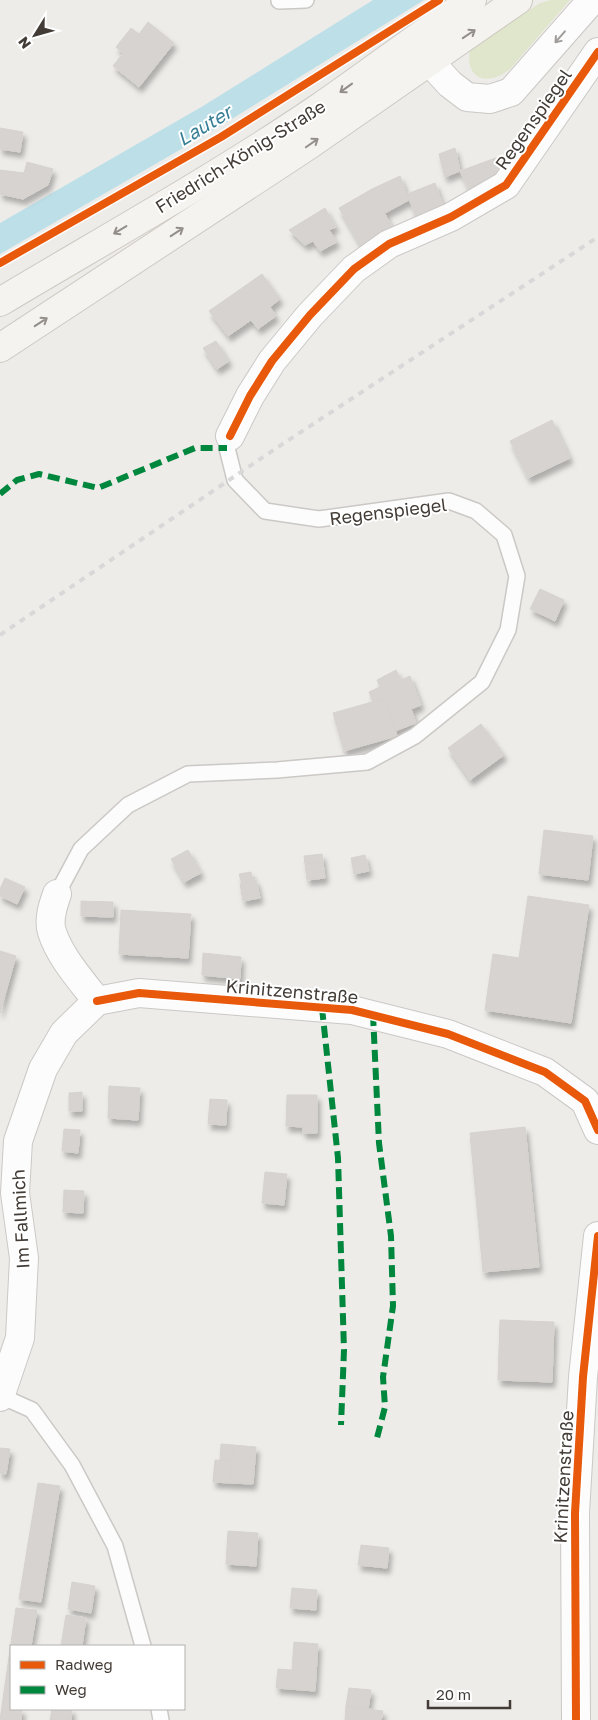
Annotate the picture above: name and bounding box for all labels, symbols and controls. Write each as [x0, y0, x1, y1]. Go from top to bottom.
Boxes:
north arrow [10, 10, 60, 60]
one-way arrow [462, 29, 476, 39]
one-way arrow [555, 30, 566, 43]
text: N [14, 34, 34, 52]
street label: Regenspiegel [490, 64, 576, 174]
one-way arrow [339, 83, 353, 93]
street label: Friedrich-König-Straße [151, 95, 329, 217]
water label: Lauter [173, 99, 238, 150]
one-way arrow [305, 138, 319, 148]
one-way arrow [113, 226, 127, 236]
one-way arrow [169, 227, 183, 237]
one-way arrow [33, 317, 47, 327]
street label: Regenspiegel [328, 493, 448, 529]
street label: Krinitzenstraße [225, 974, 359, 1008]
street label: Im Fallmich [6, 1169, 34, 1269]
street label: Krinitzenstraße [549, 1410, 577, 1544]
legend [10, 1645, 185, 1710]
text: Radweg [55, 1655, 113, 1673]
scale bar [428, 1678, 510, 1710]
text: Weg [55, 1680, 87, 1698]
text: 20 m [436, 1685, 471, 1703]

